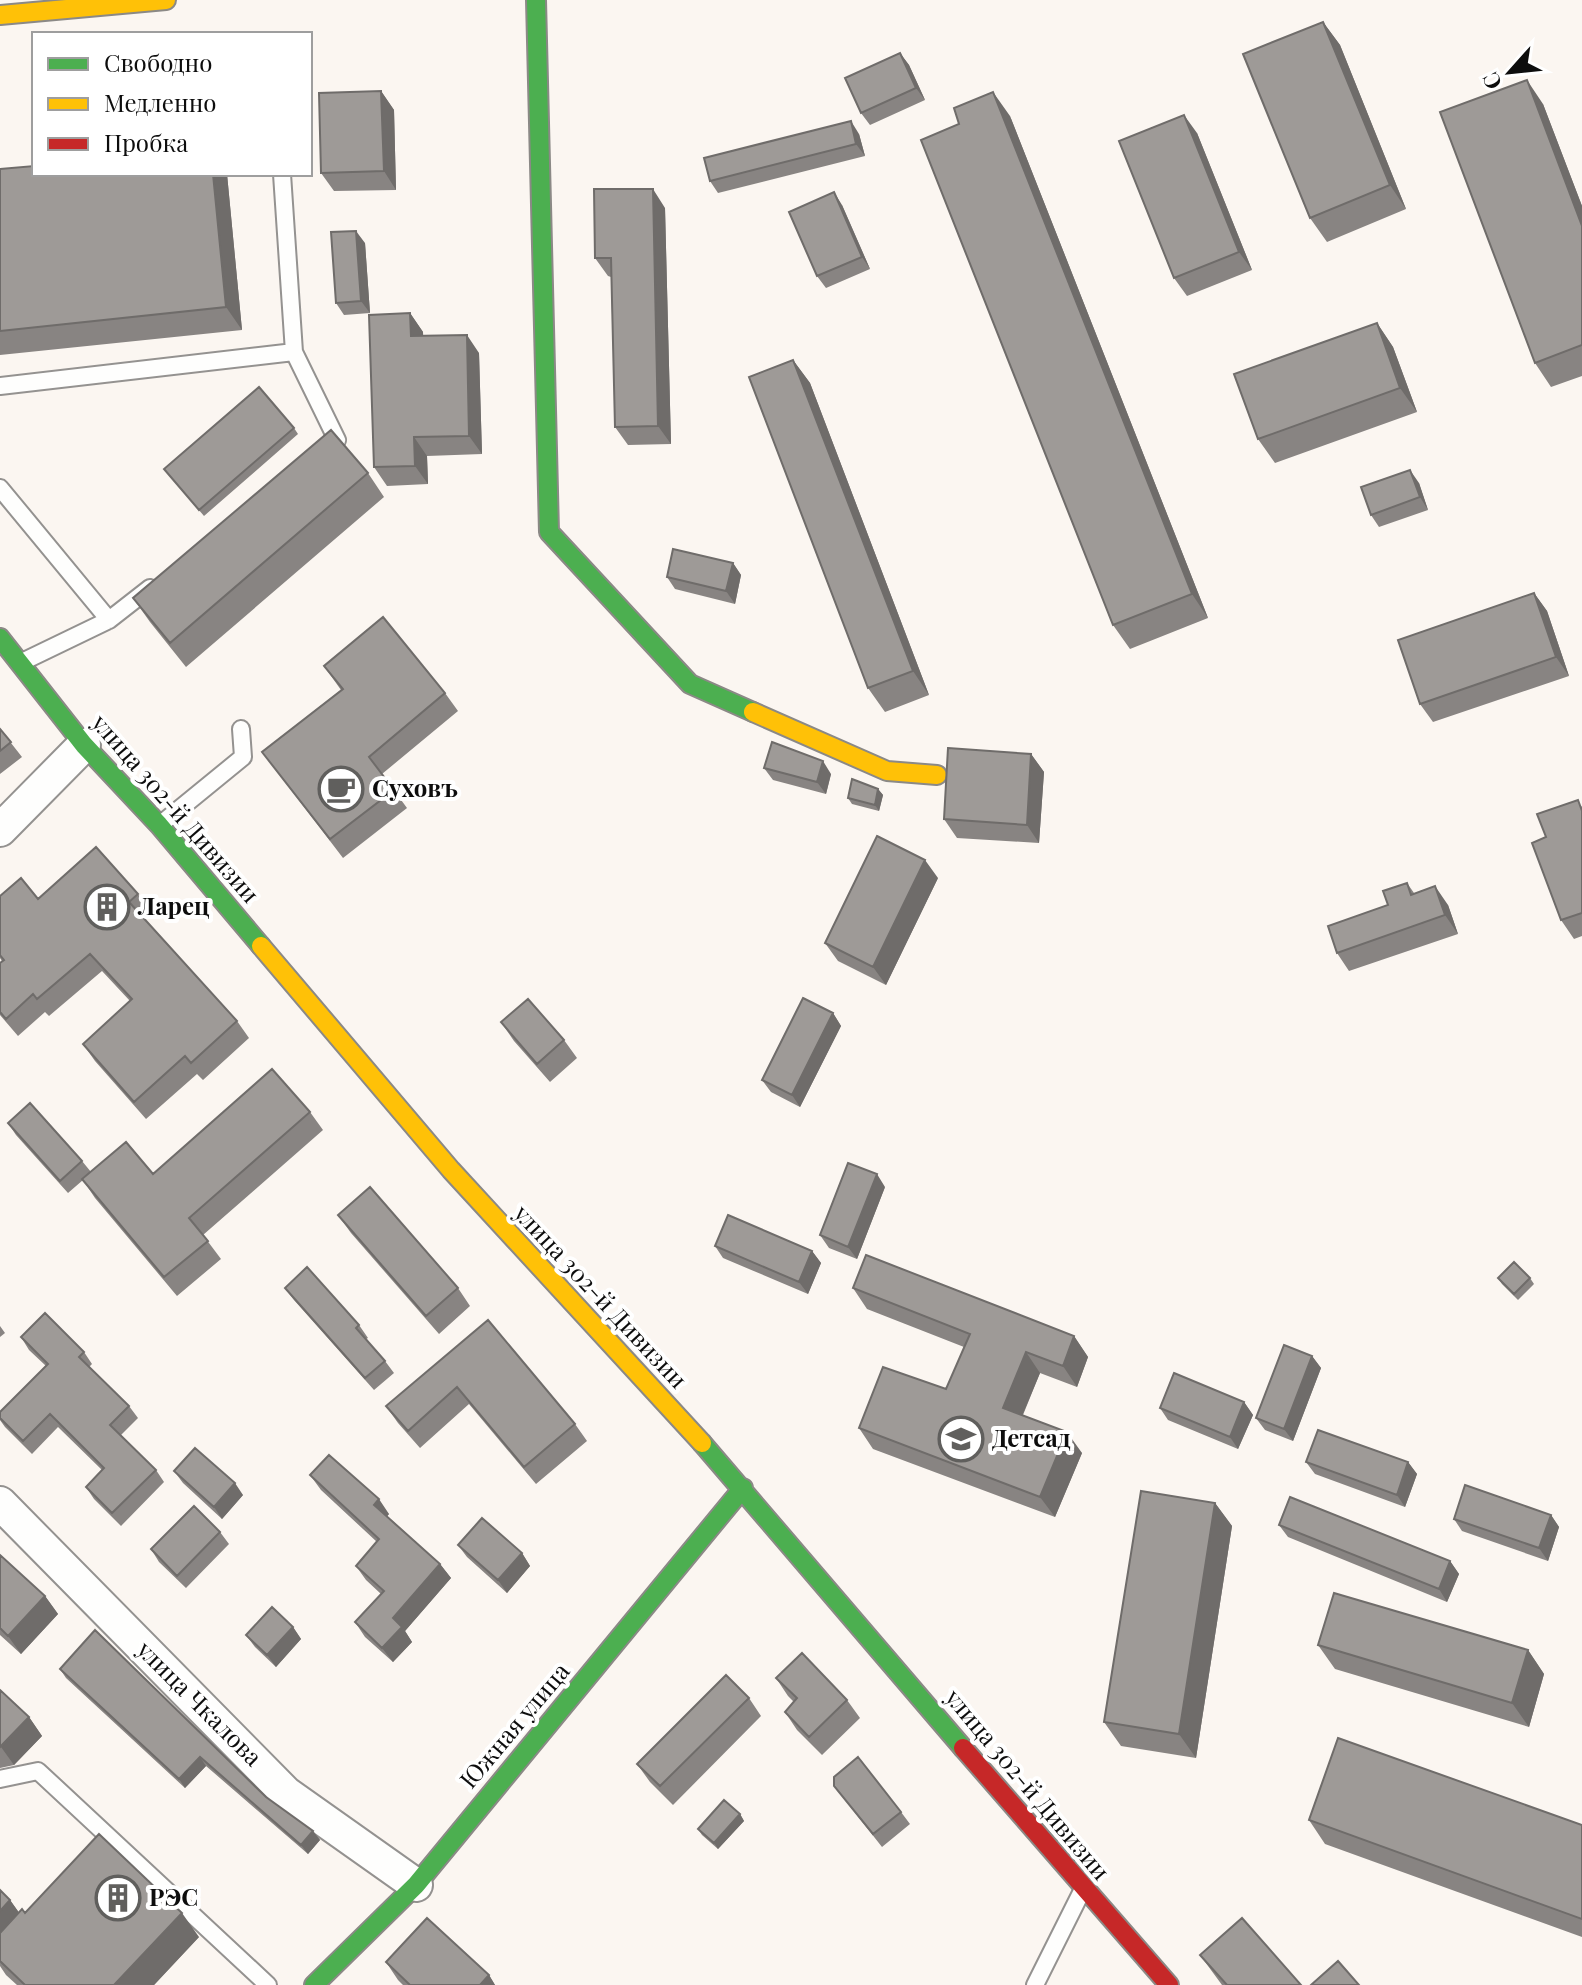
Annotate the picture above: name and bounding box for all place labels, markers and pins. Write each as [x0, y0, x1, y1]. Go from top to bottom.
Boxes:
cafe icon: Суховъ [317, 765, 365, 813]
place label: Суховъ [372, 771, 458, 803]
building icon: Ларец [83, 883, 131, 931]
place label: Ларец [137, 889, 210, 921]
school or university icon: Детсад [937, 1415, 985, 1463]
place label: Детсад [992, 1421, 1071, 1453]
building icon: РЭС [94, 1874, 142, 1922]
place label: РЭС [149, 1880, 198, 1912]

